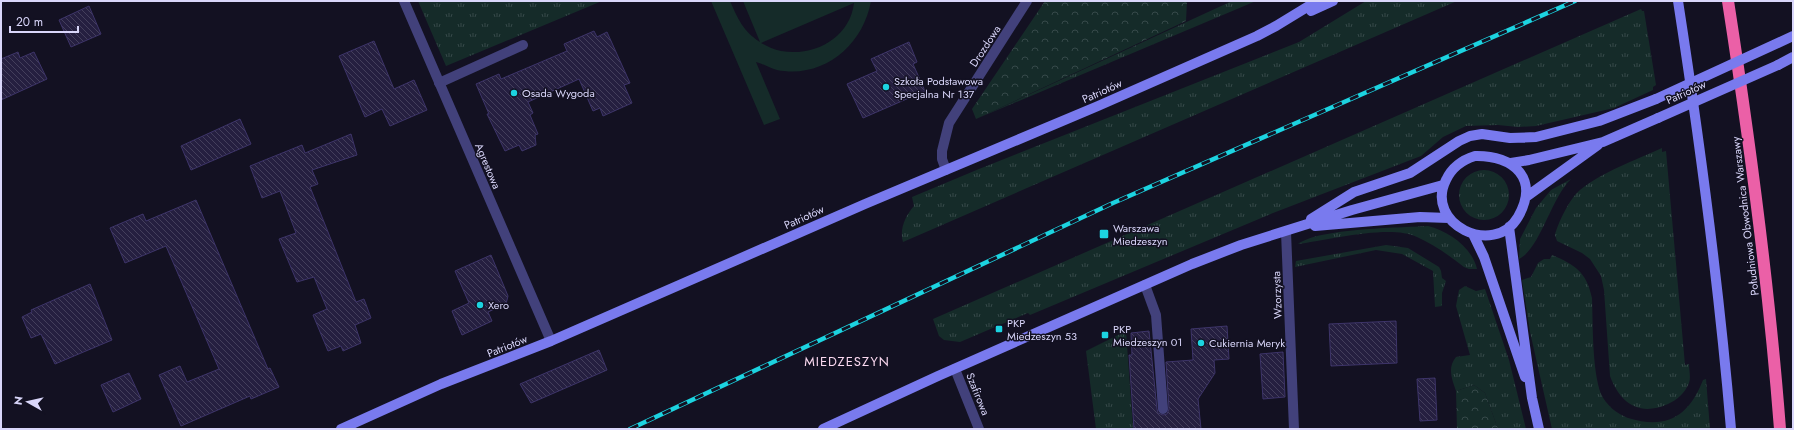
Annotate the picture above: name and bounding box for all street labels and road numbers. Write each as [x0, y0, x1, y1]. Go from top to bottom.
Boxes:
street label: Drozdowa [966, 22, 1004, 70]
street label: Patriotów [1079, 75, 1125, 107]
street label: Patriotów [1663, 76, 1709, 108]
street label: Południowa Obwodnica Warszawy [1727, 136, 1763, 296]
street label: Agrestowa [471, 141, 505, 191]
street label: Patriotów [781, 201, 827, 233]
street label: Wzorzysta [1268, 271, 1286, 319]
street label: Patriotów [484, 330, 530, 361]
street label: Szafirowa [962, 370, 994, 418]

